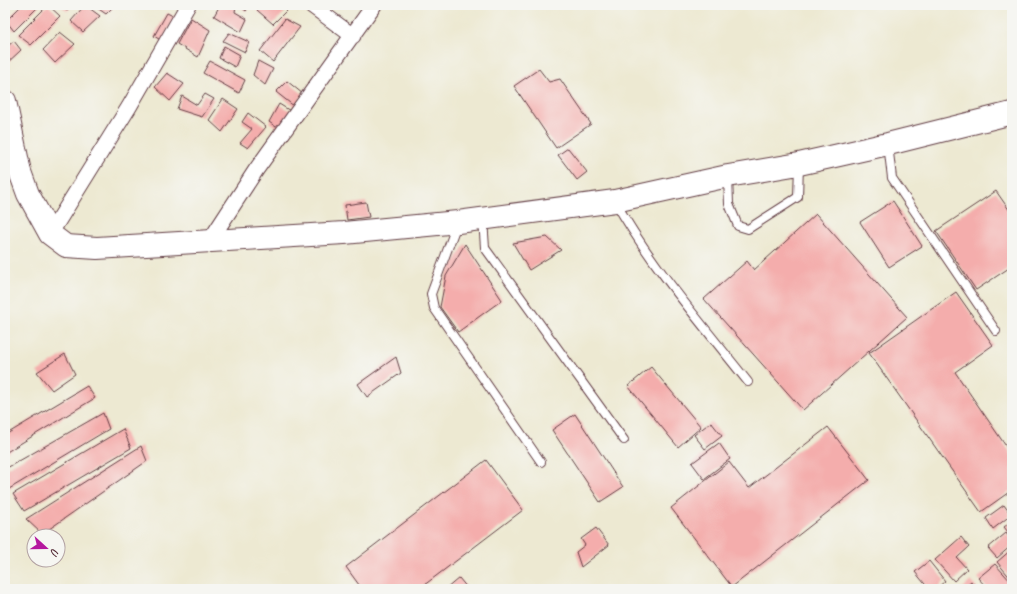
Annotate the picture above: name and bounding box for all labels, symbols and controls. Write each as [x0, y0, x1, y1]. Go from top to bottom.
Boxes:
north arrow [26, 528, 66, 568]
text: U [47, 547, 63, 559]

